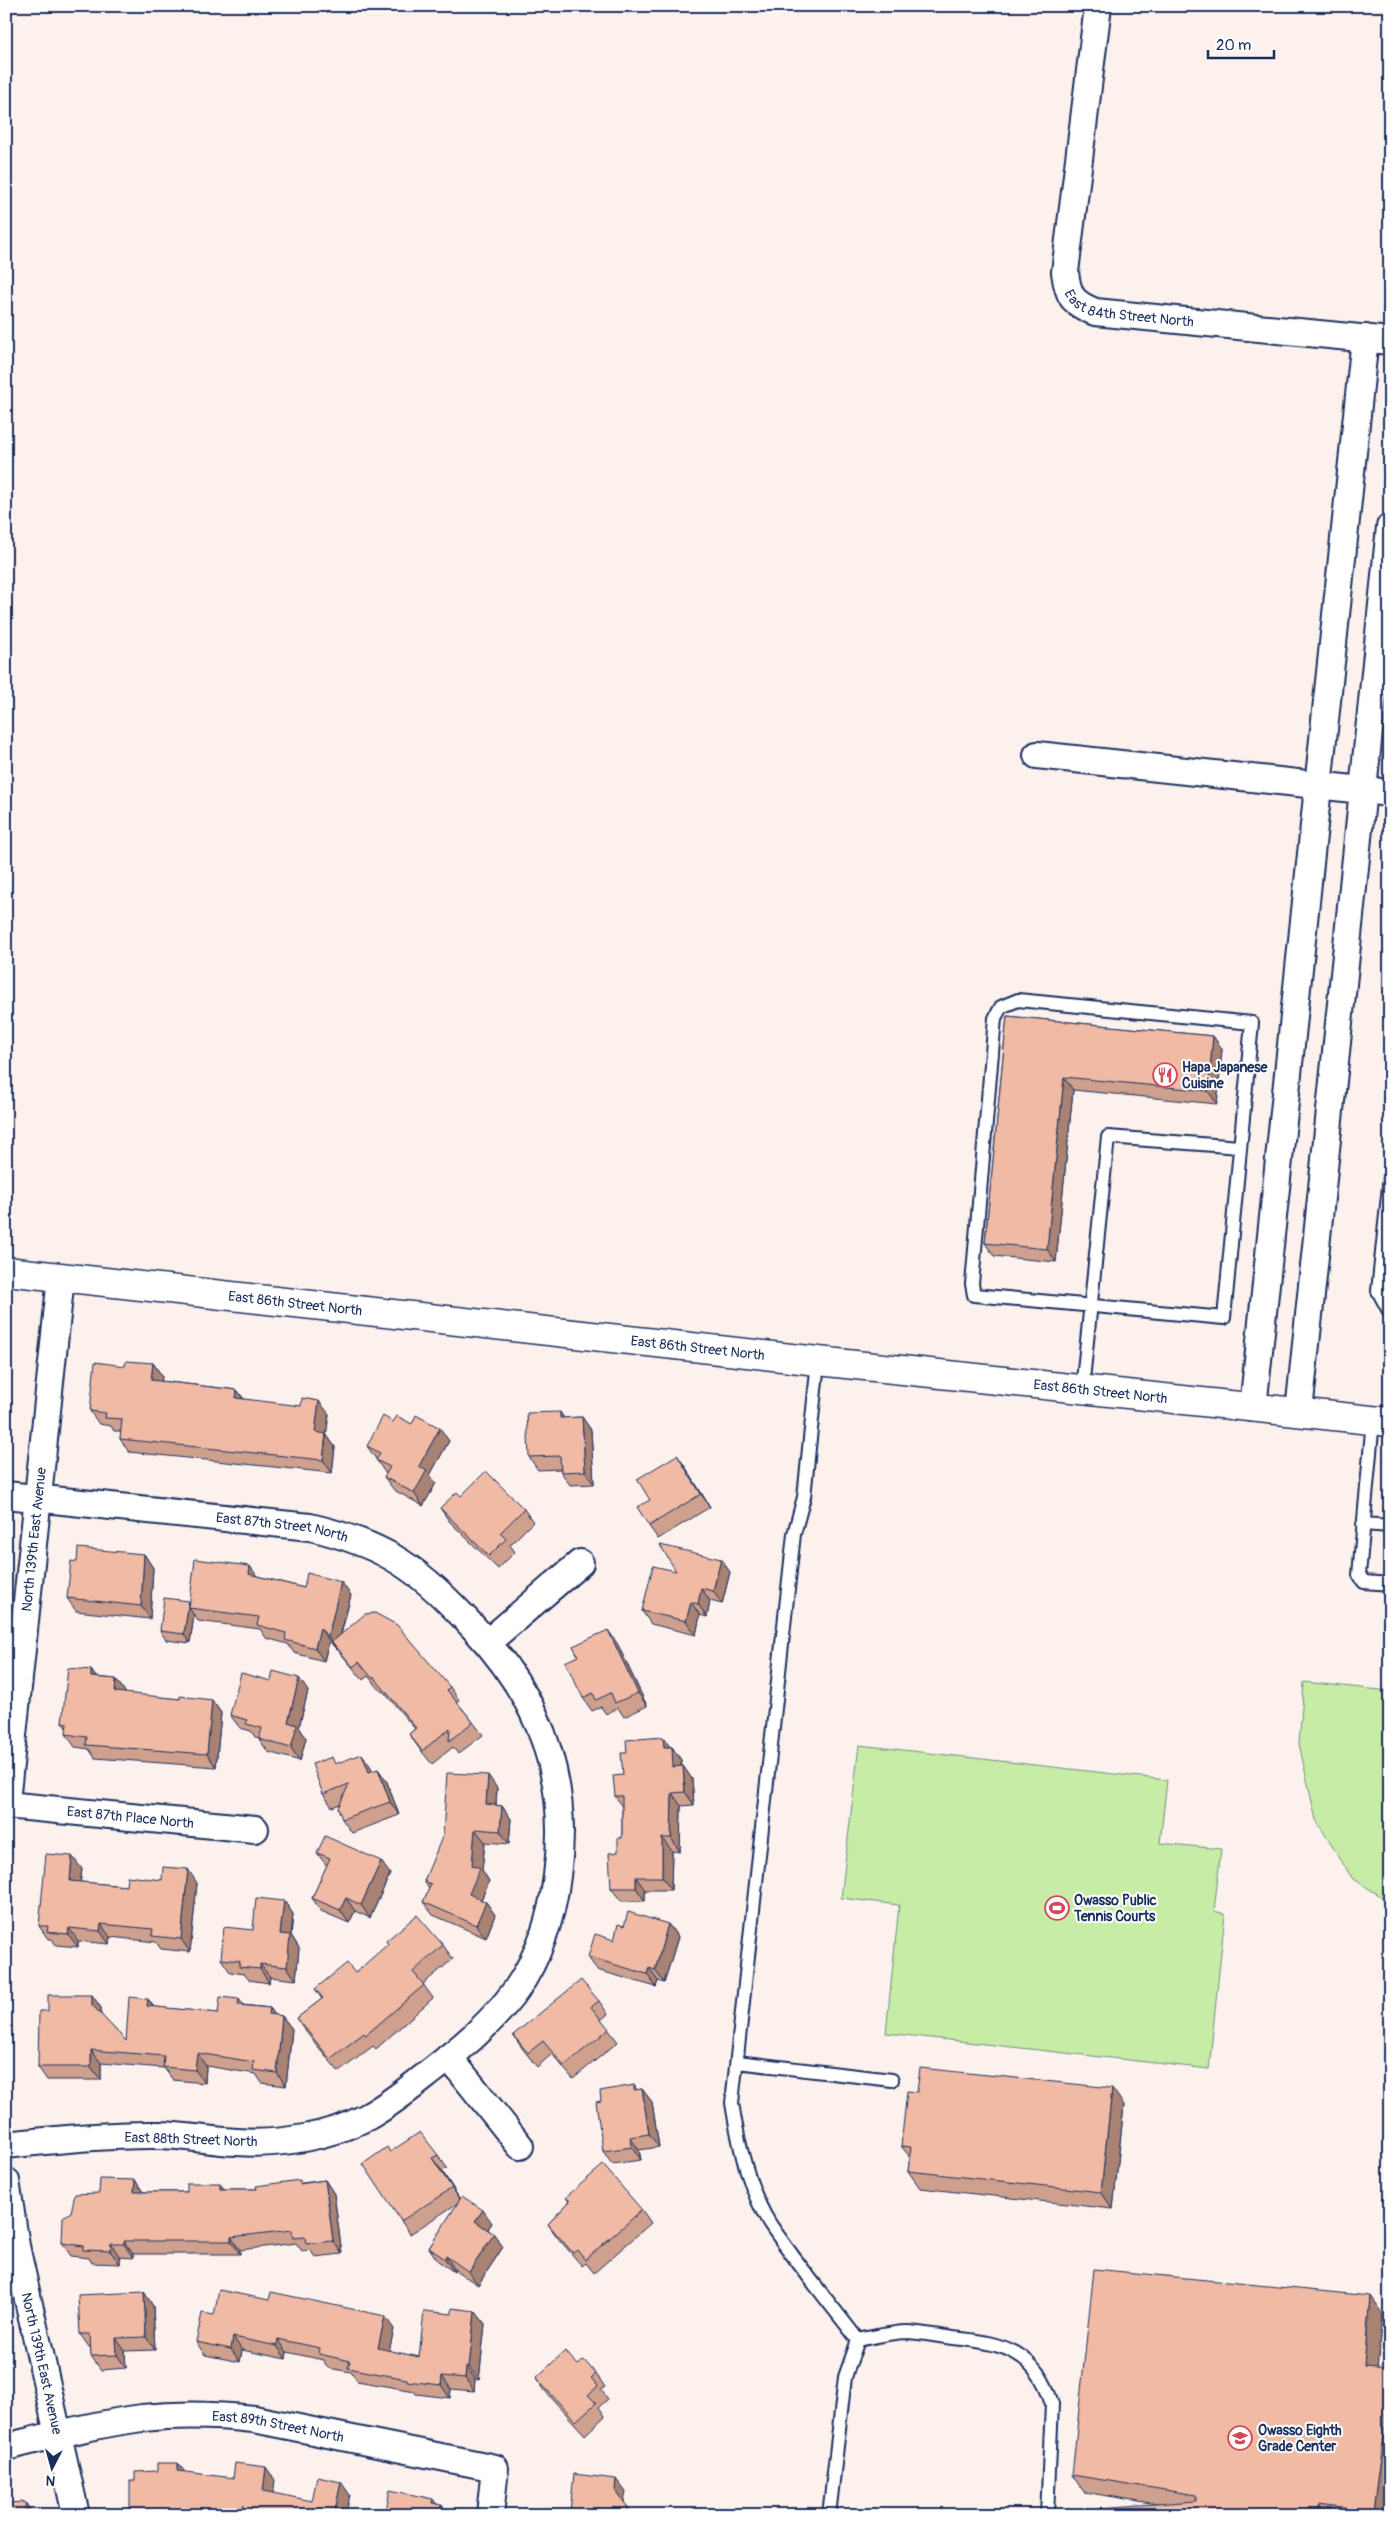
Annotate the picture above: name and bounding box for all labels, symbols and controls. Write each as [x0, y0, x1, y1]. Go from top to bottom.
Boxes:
scale bar [1208, 28, 1275, 60]
text: 20 m [1216, 36, 1251, 55]
street label: East 84th Street North [1060, 287, 1195, 331]
place label: Hapa Japanese Cuisine [1182, 1059, 1269, 1092]
restaurant icon: Hapa Japanese Cuisine [1152, 1062, 1178, 1088]
street label: East 86th Street North [227, 1288, 363, 1319]
street label: East 86th Street North [630, 1332, 766, 1364]
street label: East 86th Street North [1033, 1376, 1168, 1407]
street label: North 139th East Avenue [18, 1466, 50, 1612]
street label: East 87th Street North [215, 1509, 350, 1546]
street label: East 87th Place North [66, 1803, 195, 1832]
place label: Owasso Public Tennis Courts [1073, 1892, 1157, 1925]
sports icon: Owasso Public Tennis Courts [1044, 1895, 1070, 1921]
street label: East 88th Street North [124, 2129, 258, 2150]
street label: North 139th East Avenue [18, 2291, 66, 2436]
street label: East 89th Street North [212, 2408, 345, 2446]
place label: Owasso Eighth Grade Center [1258, 2422, 1342, 2455]
school or university icon: Owasso Eighth Grade Center [1227, 2425, 1253, 2451]
north arrow [28, 2444, 78, 2494]
text: N [45, 2471, 56, 2489]

